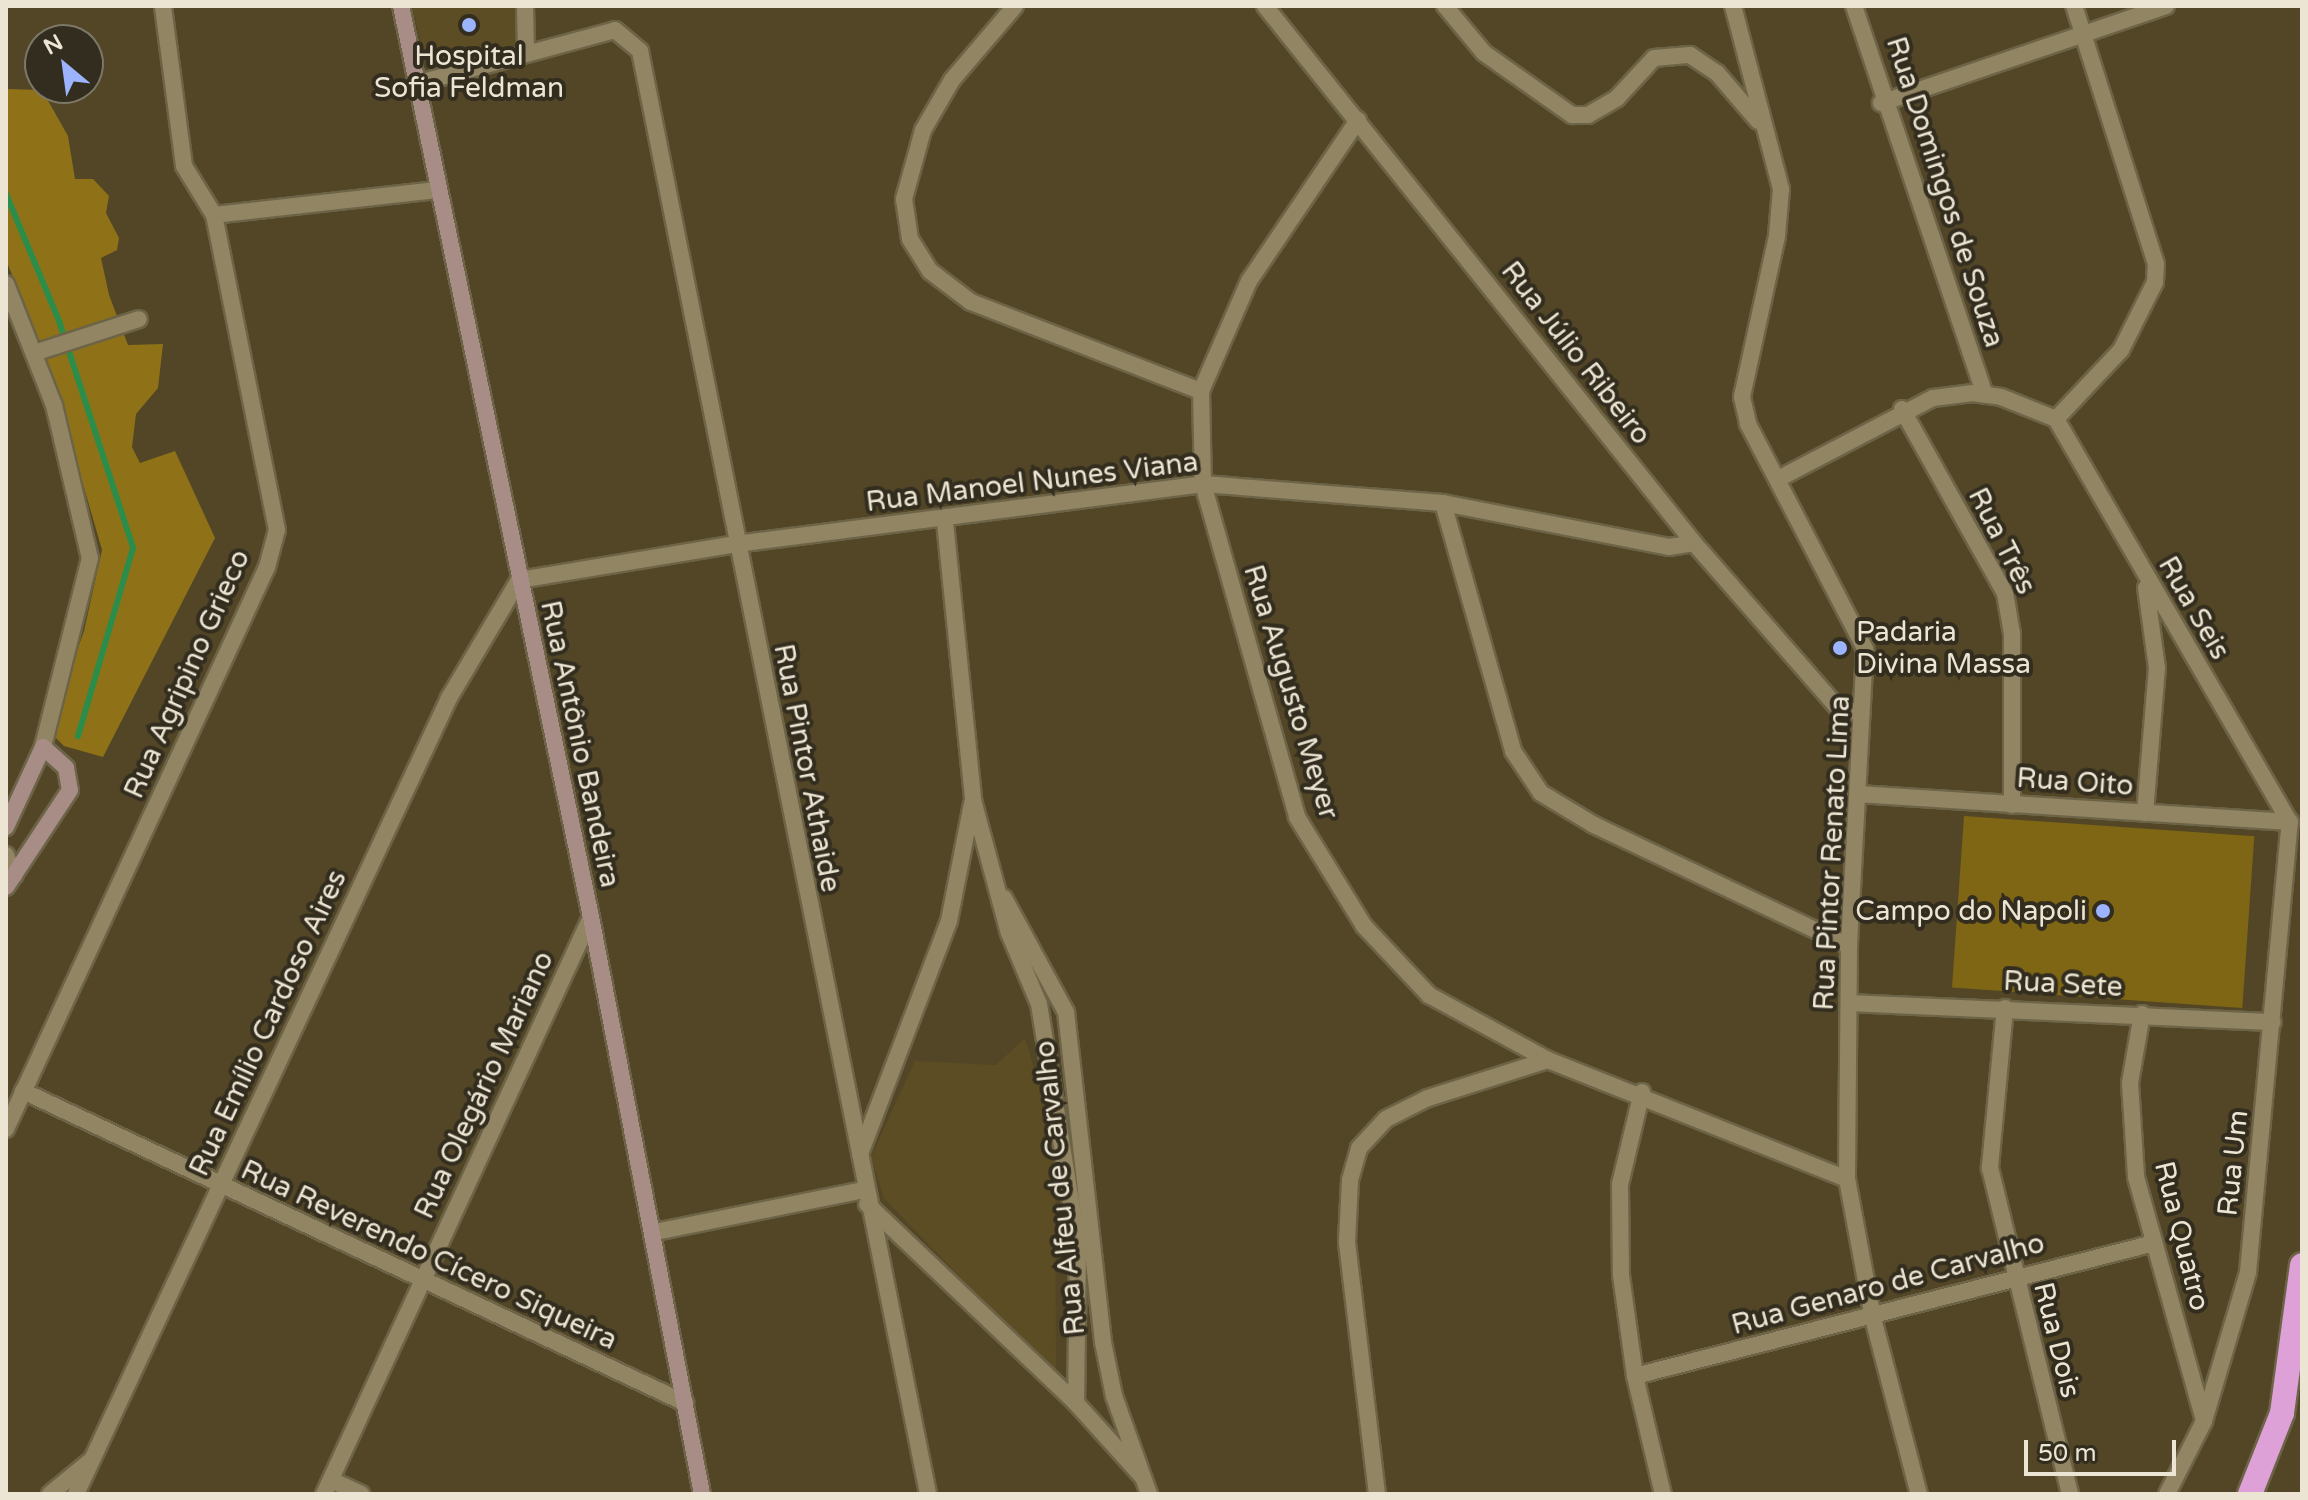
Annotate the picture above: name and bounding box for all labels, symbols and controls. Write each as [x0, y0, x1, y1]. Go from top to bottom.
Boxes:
marker: Hospital Sofia Feldman [458, 14, 480, 36]
north arrow [24, 24, 104, 104]
text: N [39, 29, 67, 60]
street label: Rua Domingos de Souza [1879, 33, 2011, 351]
place label: Hospital Sofia Feldman [374, 39, 564, 105]
street label: Rua Júlio Ribeiro [1494, 255, 1658, 451]
street label: Rua Manoel Nunes Viana [864, 445, 1200, 519]
street label: Rua Três [1961, 482, 2043, 600]
street label: Rua Agripino Grieco [117, 545, 257, 803]
street label: Rua Seis [2151, 550, 2237, 666]
street label: Rua Augusto Meyer [1236, 561, 1346, 823]
street label: Rua Antônio Bandeira [533, 597, 627, 891]
place label: Padaria Divina Massa [1856, 615, 2031, 681]
marker: Padaria Divina Massa [1831, 639, 1849, 657]
street label: Rua Pintor Athaide [766, 641, 848, 895]
street label: Rua Pintor Renato Lima [1807, 695, 1857, 1011]
street label: Rua Oito [2015, 761, 2135, 803]
street label: Rua Emílio Cardoso Aires [182, 865, 354, 1181]
place label: Campo do Napoli [1855, 894, 2087, 928]
marker: Campo do Napoli [2094, 902, 2112, 920]
street label: Rua Olegário Mariano [407, 946, 561, 1224]
street label: Rua Sete [2002, 964, 2124, 1004]
street label: Rua Alfeu de Carvalho [1028, 1039, 1092, 1337]
street label: Rua Um [2211, 1108, 2255, 1218]
street label: Rua Reverendo Cícero Siqueira [236, 1153, 622, 1357]
street label: Rua Quatro [2147, 1158, 2217, 1314]
street label: Rua Genaro de Carvalho [1728, 1226, 2048, 1342]
street label: Rua Dois [2026, 1279, 2088, 1401]
scale bar [2028, 1424, 2180, 1474]
text: 50 m [2038, 1439, 2096, 1468]

